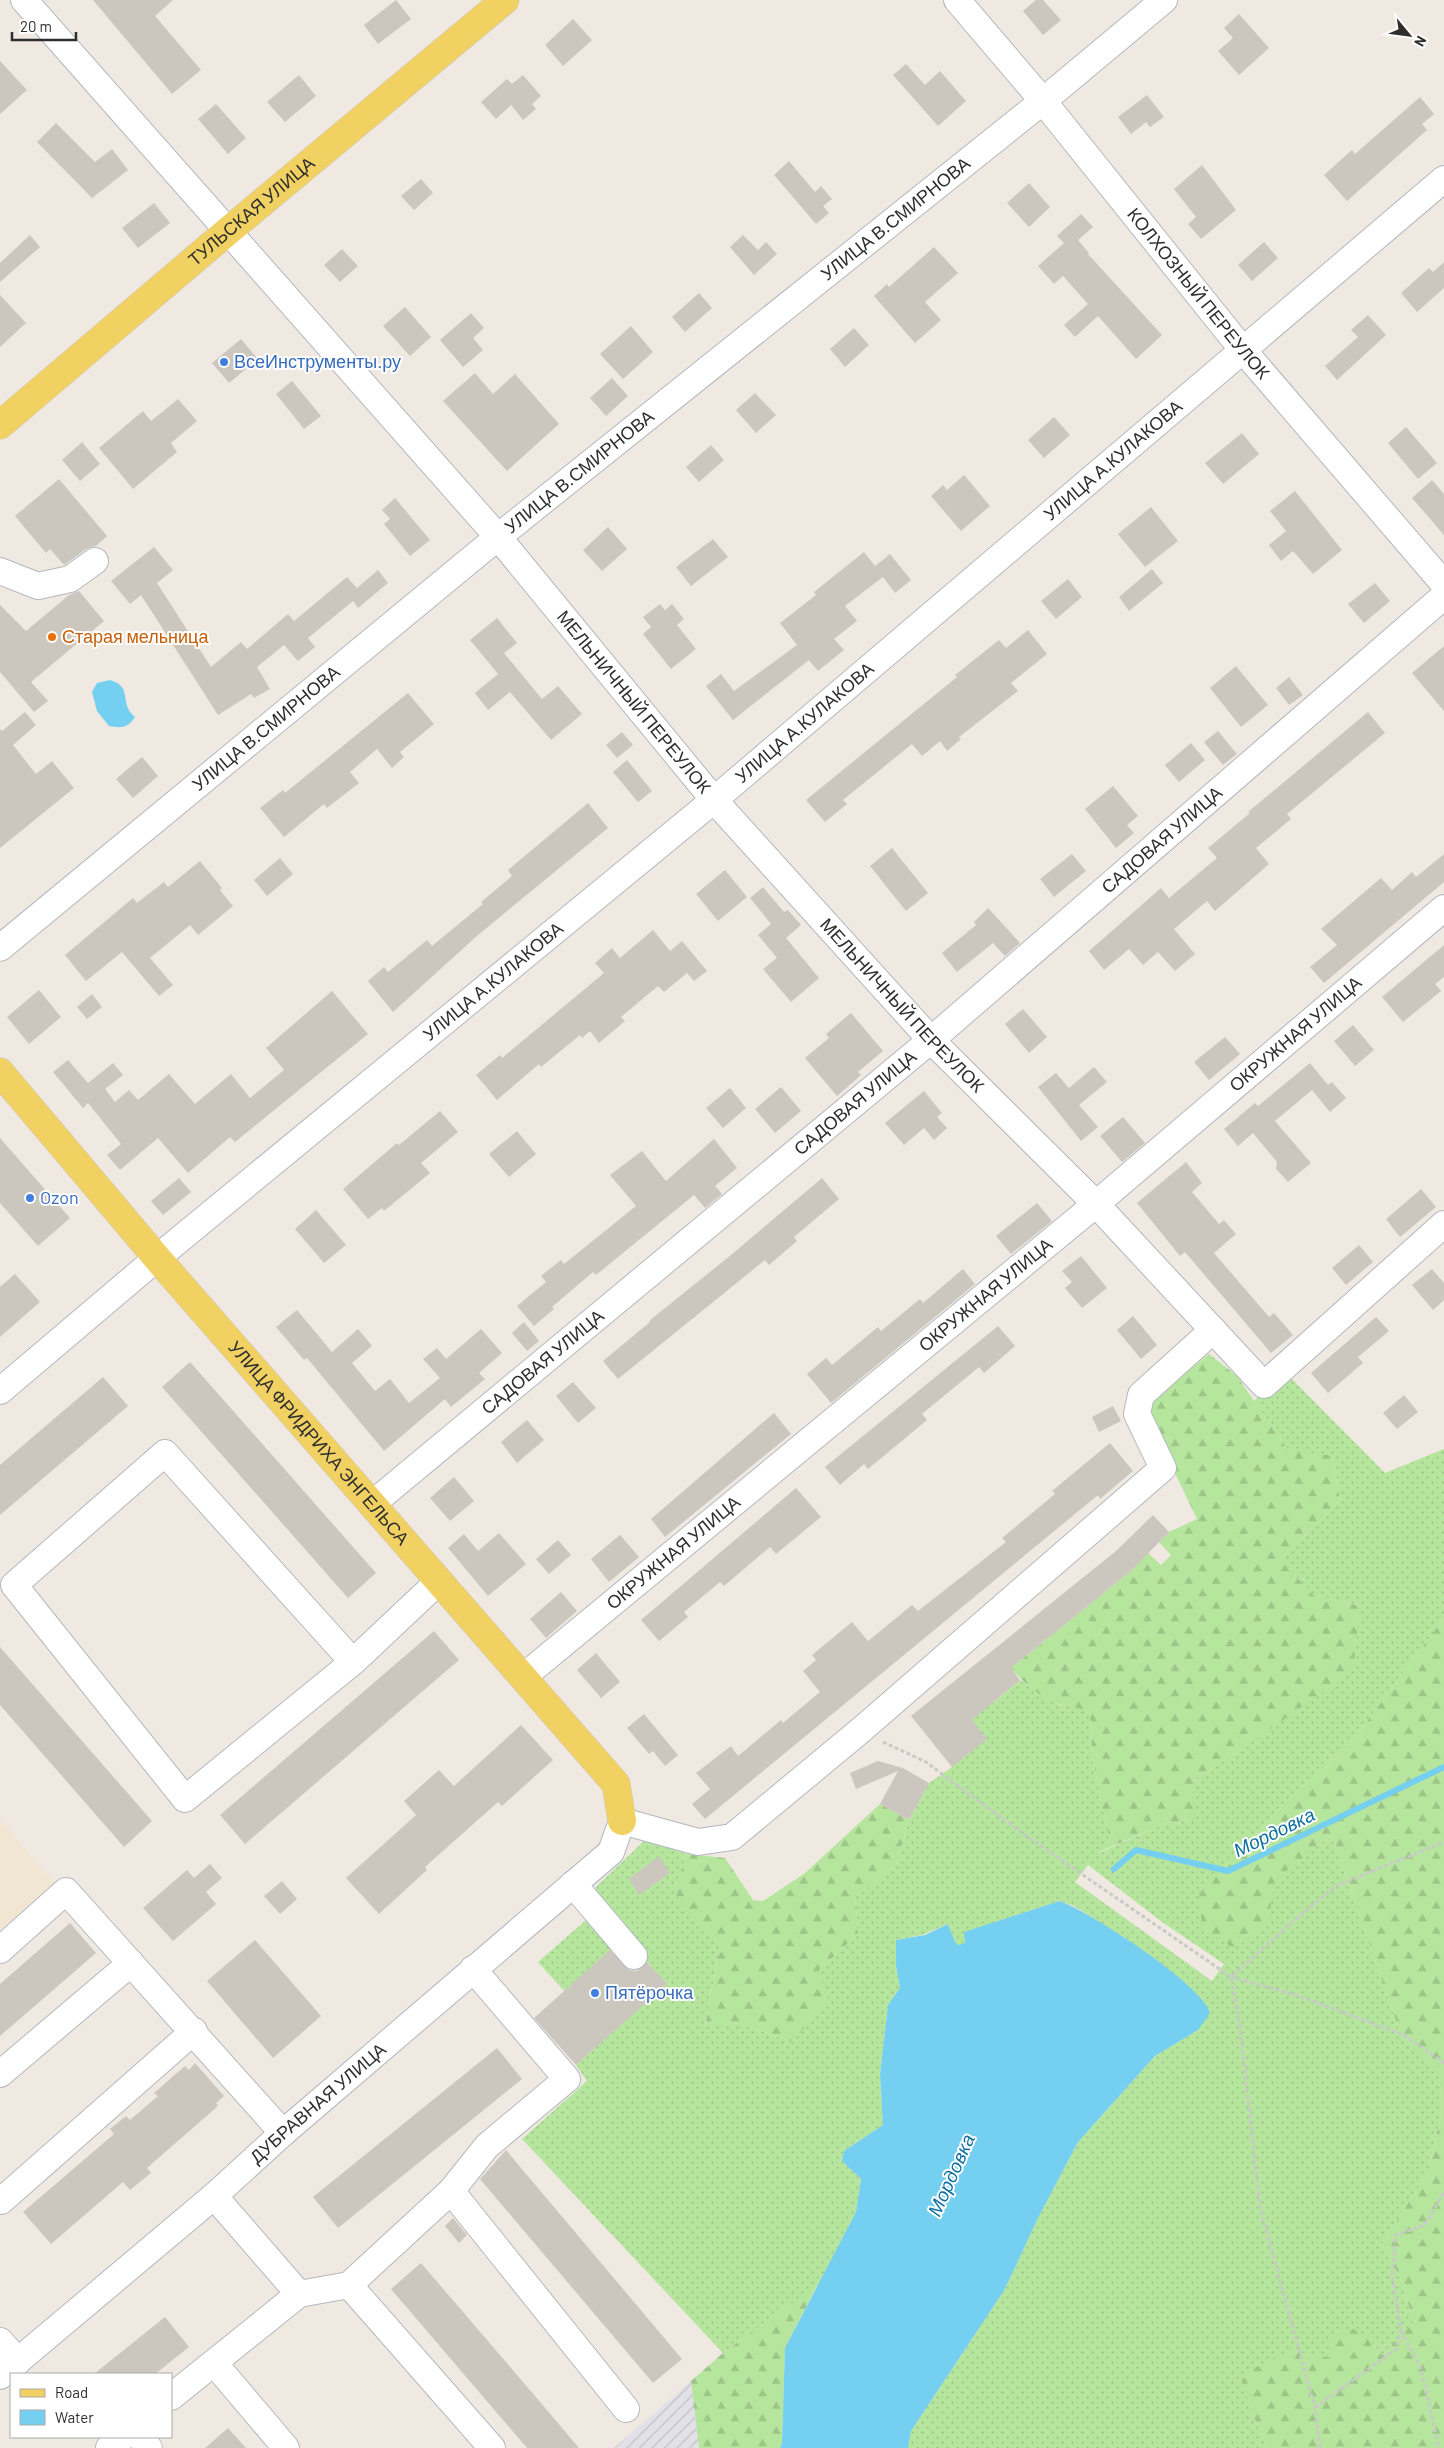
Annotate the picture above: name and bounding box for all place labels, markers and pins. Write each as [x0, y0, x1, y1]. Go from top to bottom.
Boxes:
place label: ВсеИнструменты.ру [234, 350, 401, 372]
marker: ВсеИнструменты.ру [218, 356, 230, 368]
place label: Старая мельница [62, 625, 209, 647]
marker: Старая мельница [46, 631, 58, 643]
place label: Ozon [40, 1186, 79, 1208]
marker: Ozon [24, 1192, 36, 1204]
place label: Пятёрочка [605, 1981, 694, 2003]
marker: Пятёрочка [589, 1987, 601, 1999]

